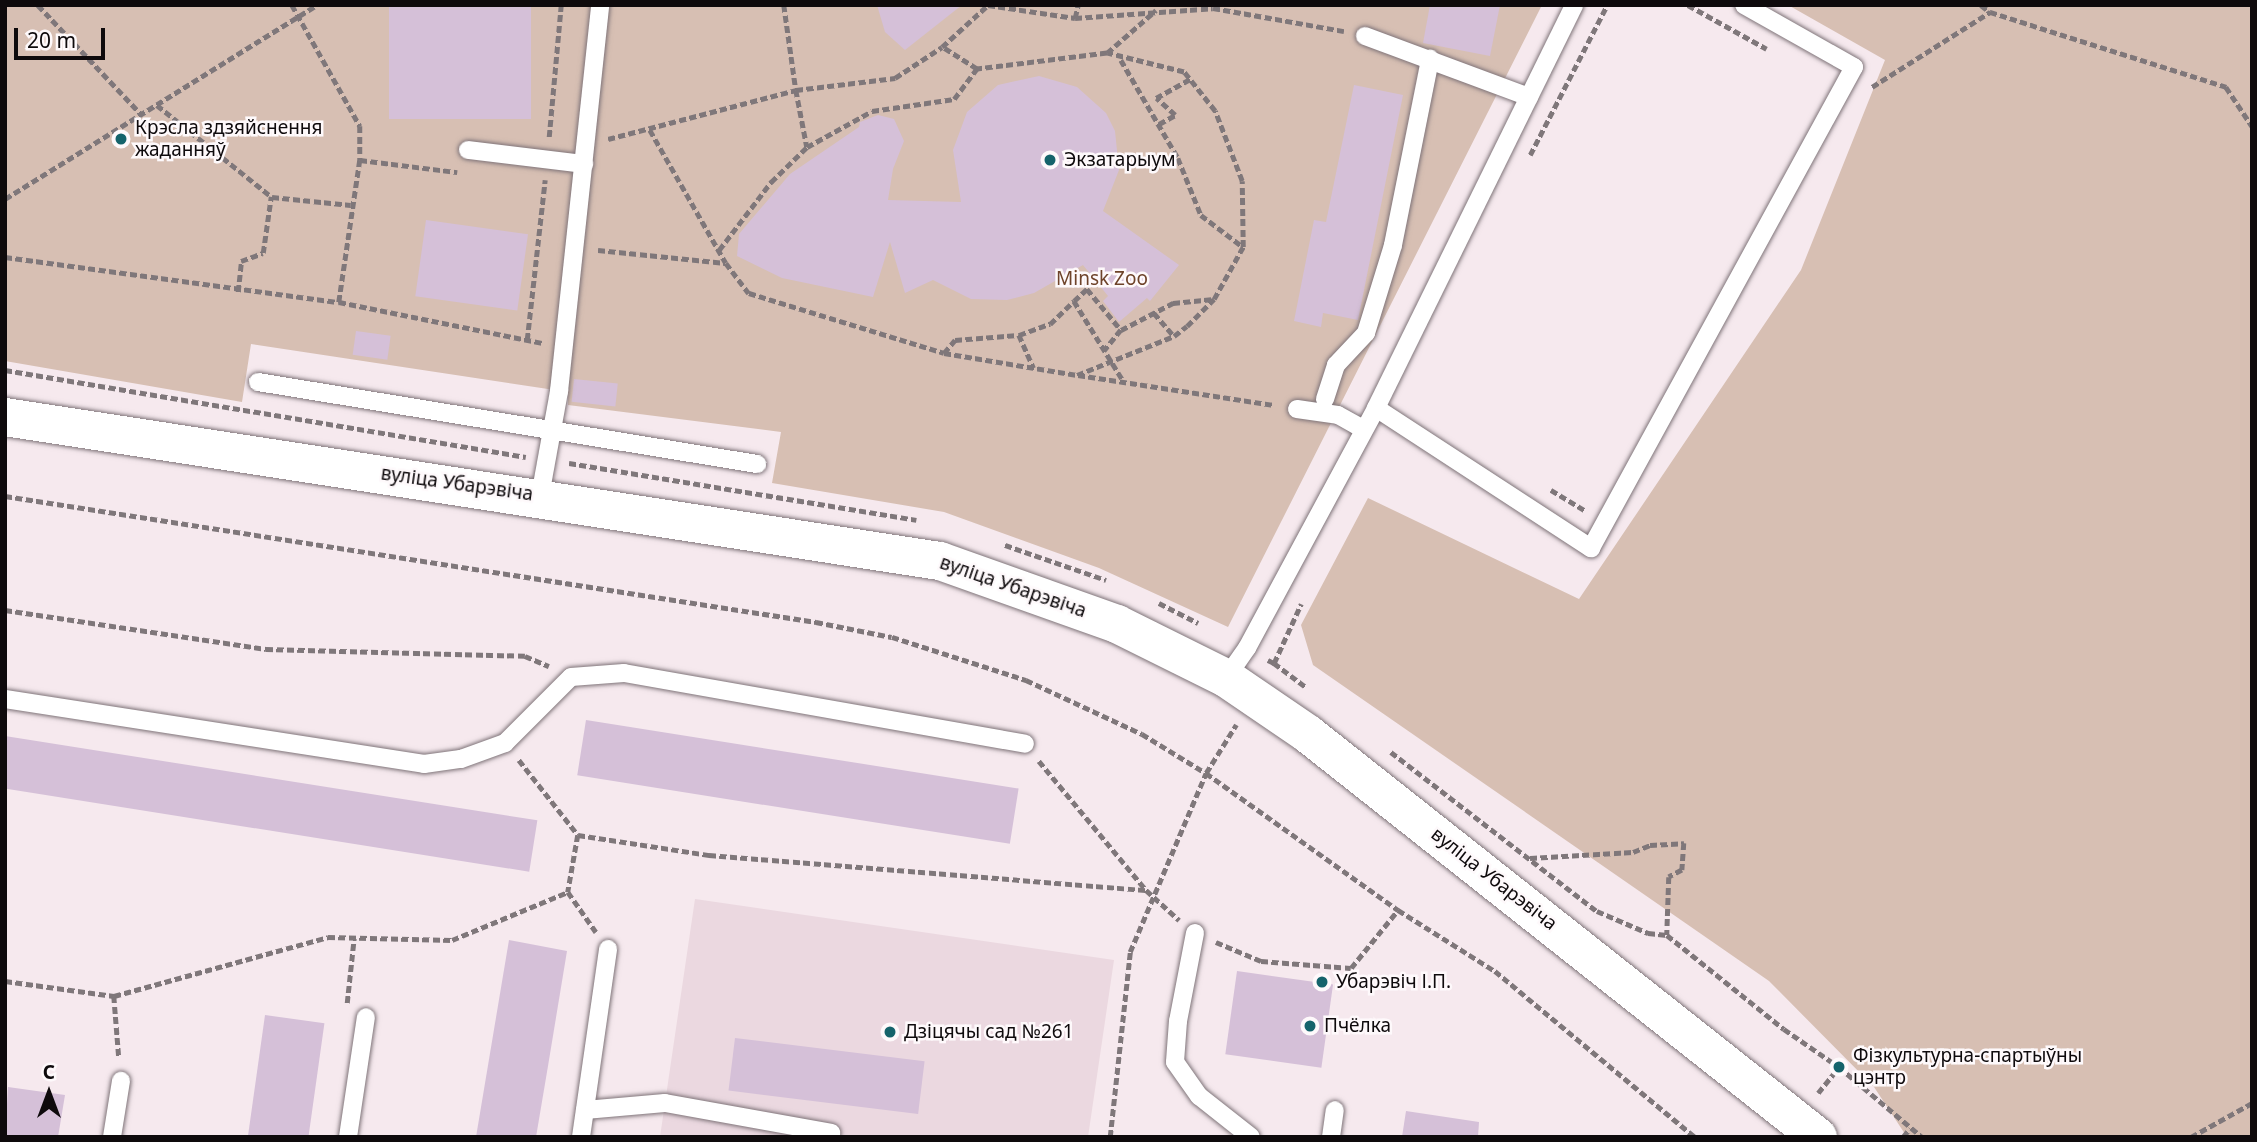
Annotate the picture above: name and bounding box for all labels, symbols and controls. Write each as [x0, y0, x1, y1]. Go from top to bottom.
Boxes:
scale bar [18, 14, 108, 58]
text: 20 m [27, 26, 76, 54]
place label: Крэсла здзяйснення жаданняў [135, 117, 322, 161]
marker: Крэсла здзяйснення жаданняў [113, 131, 129, 147]
place label: Экзатарыум [1064, 149, 1176, 171]
marker: Экзатарыум [1042, 152, 1058, 168]
park label: Minsk Zoo [1056, 268, 1148, 290]
street label: вуліца Убарэвіча [379, 462, 535, 506]
street label: вуліца Убарэвіча [937, 551, 1089, 623]
street label: вуліца Убарэвіча [1426, 823, 1562, 935]
place label: Убарэвіч І.П. [1336, 971, 1451, 993]
marker: Убарэвіч І.П. [1314, 974, 1330, 990]
place label: Пчёлка [1324, 1015, 1391, 1037]
marker: Пчёлка [1302, 1018, 1318, 1034]
place label: Дзіцячы сад №261 [904, 1021, 1074, 1043]
marker: Дзіцячы сад №261 [882, 1024, 898, 1040]
place label: Фізкультурна-спартыўны цэнтр [1853, 1045, 2082, 1089]
north arrow [14, 1058, 84, 1128]
text: С [43, 1059, 55, 1085]
marker: Фізкультурна-спартыўны цэнтр [1831, 1059, 1847, 1075]

